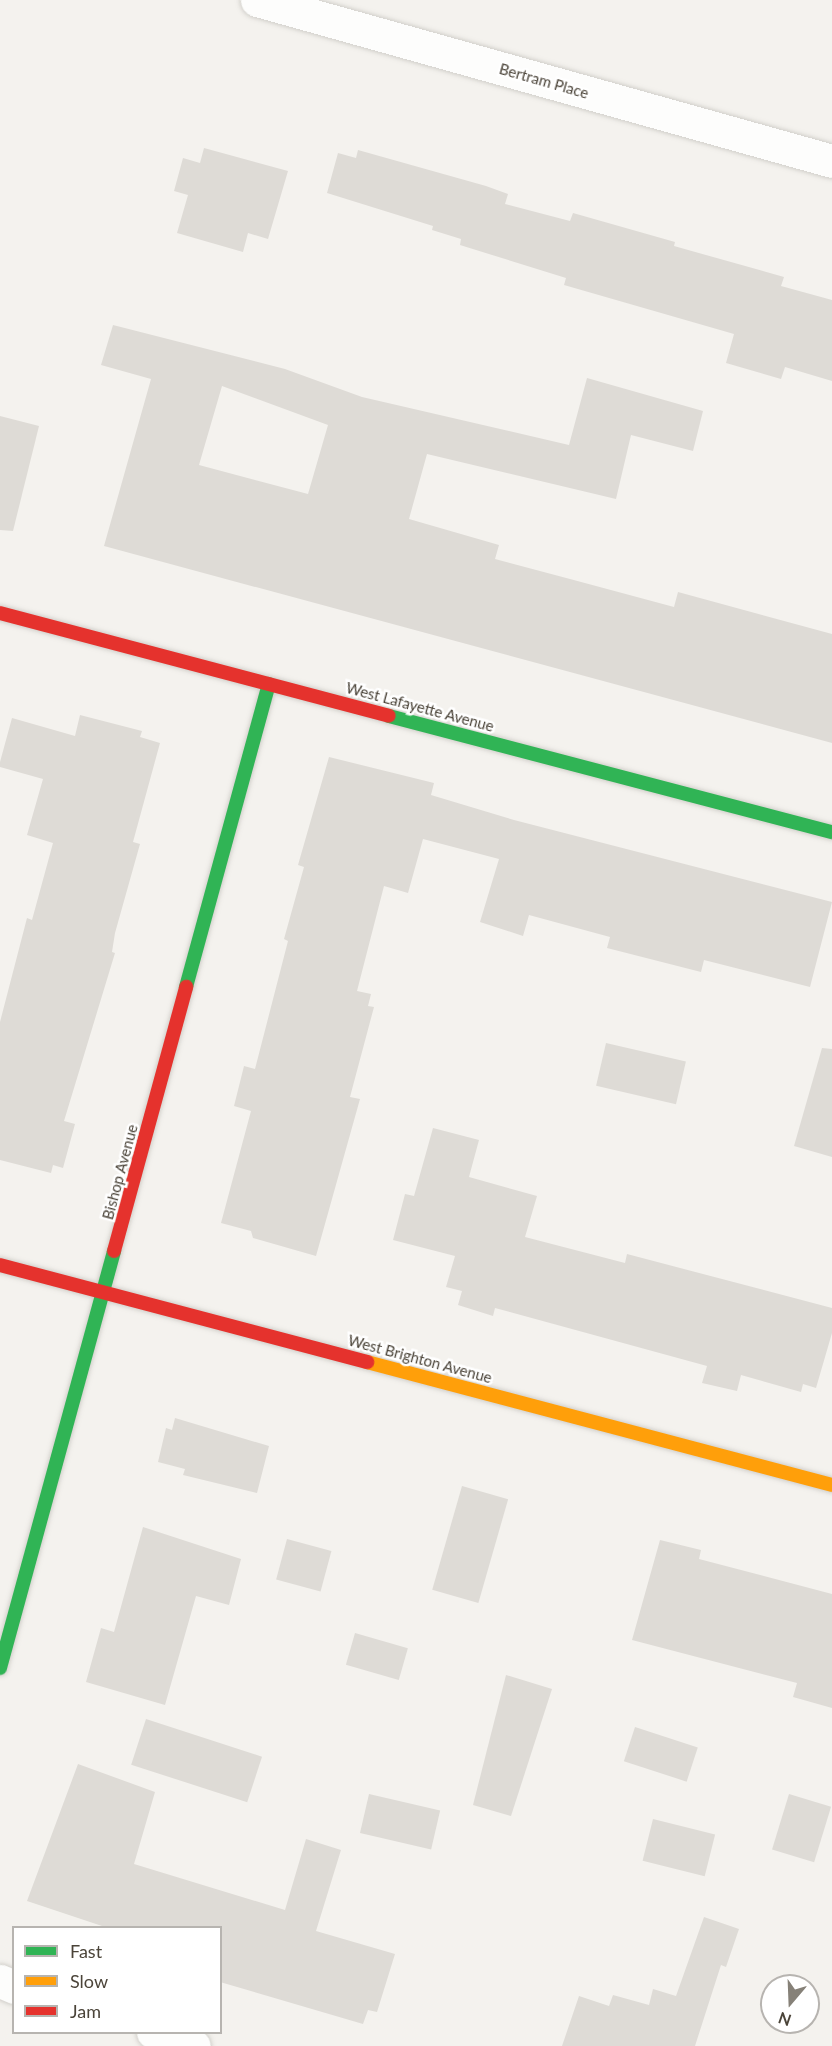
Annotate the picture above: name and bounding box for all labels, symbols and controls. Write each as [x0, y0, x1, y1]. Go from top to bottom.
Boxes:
street label: Bertram Place [497, 60, 591, 102]
street label: West Lafayette Avenue [344, 679, 496, 735]
street label: Bishop Avenue [99, 1122, 141, 1222]
street label: West Brighton Avenue [346, 1331, 494, 1387]
legend [12, 1926, 222, 2034]
text: Fast [70, 1940, 102, 1962]
text: Slow [70, 1970, 108, 1992]
north arrow [760, 1974, 820, 2034]
text: Jam [70, 2000, 101, 2022]
text: N [776, 2009, 794, 2031]

